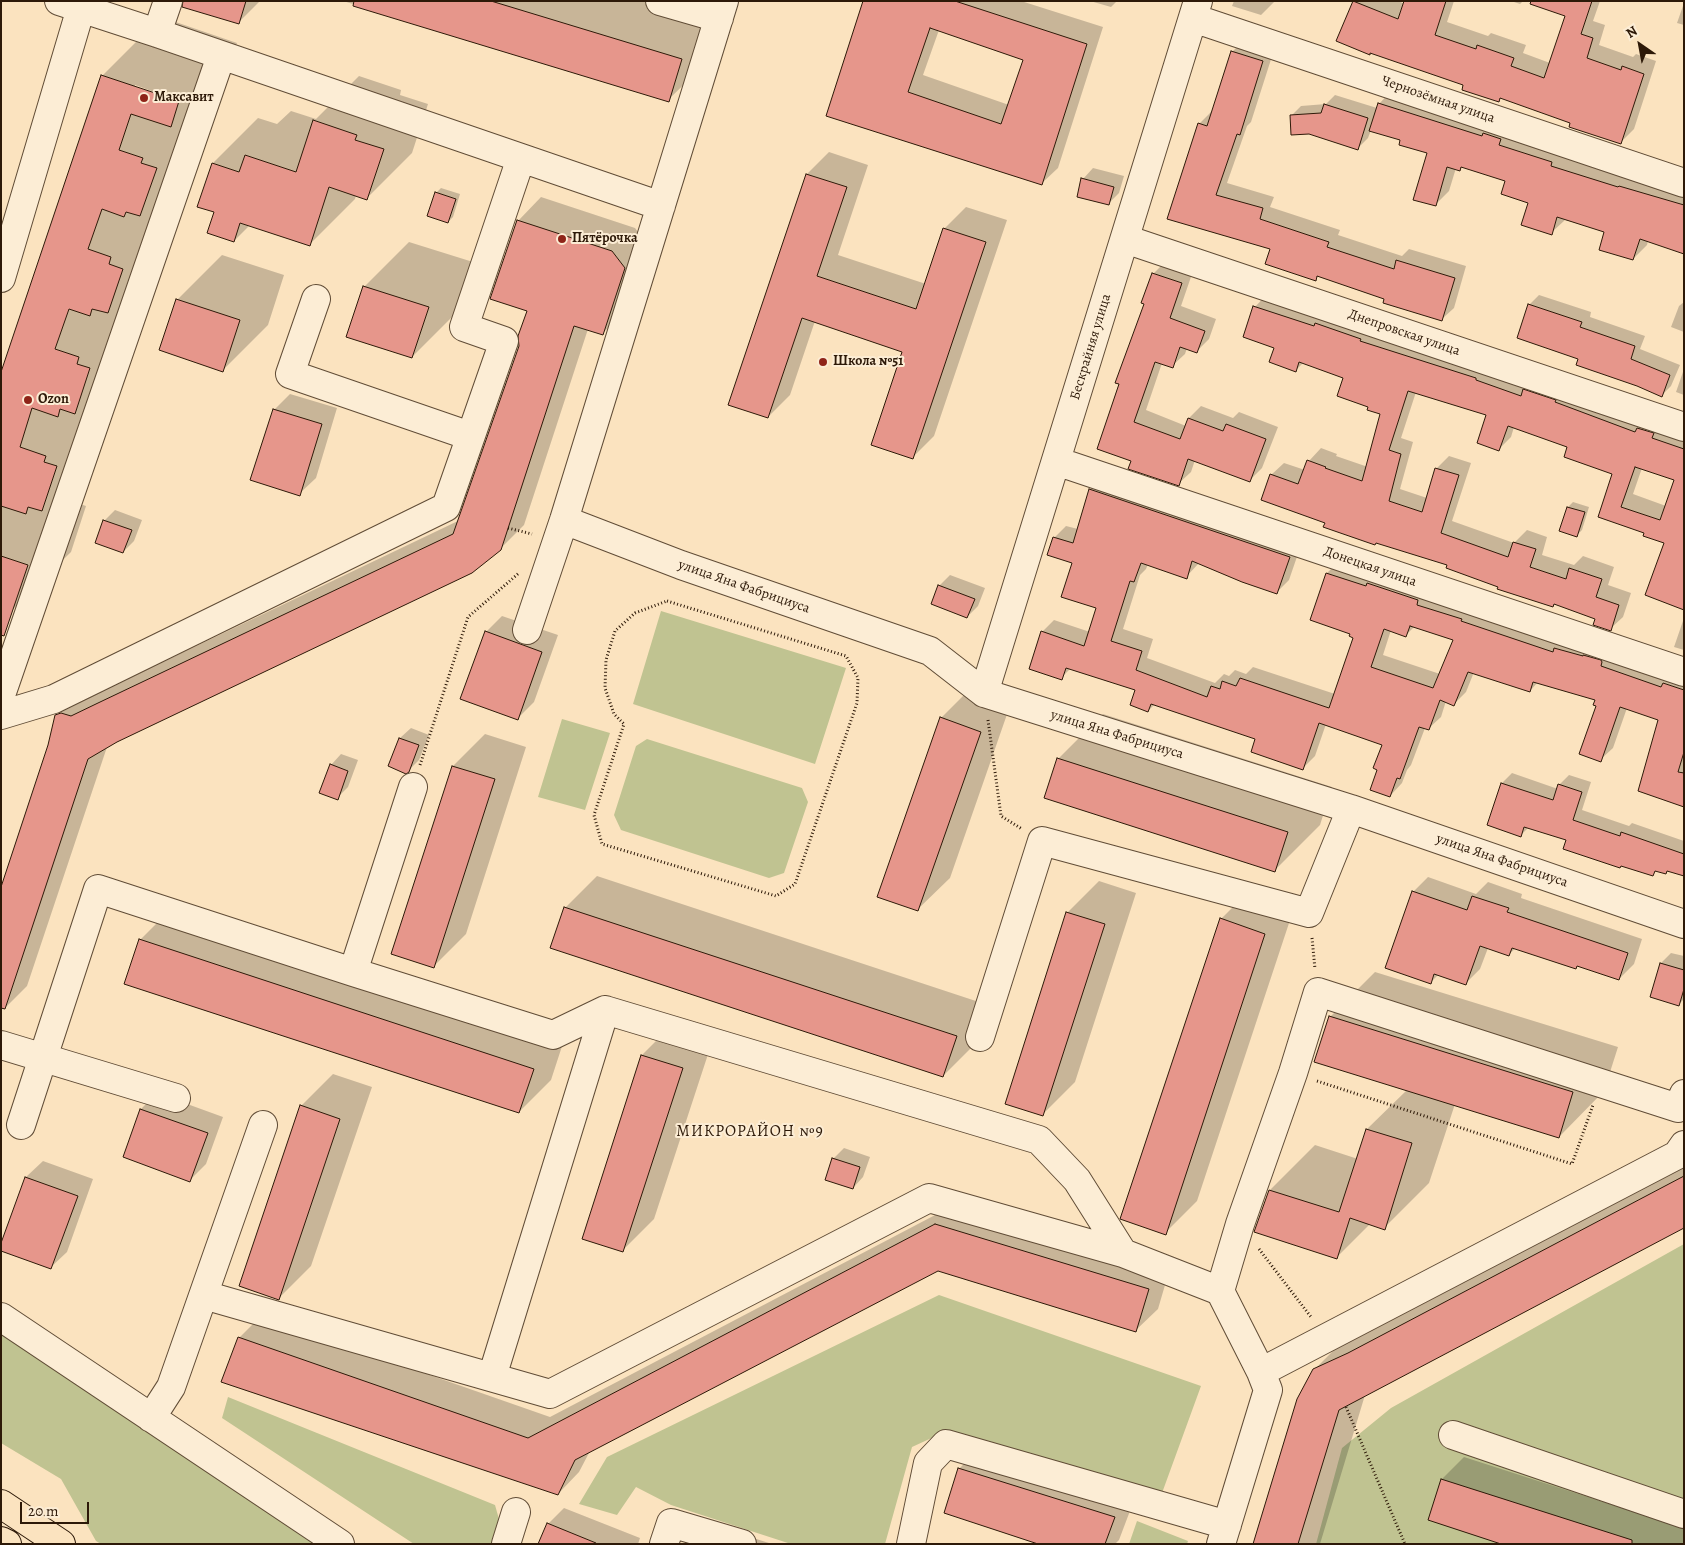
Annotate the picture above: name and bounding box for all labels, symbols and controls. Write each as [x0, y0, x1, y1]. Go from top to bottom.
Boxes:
north arrow [1615, 20, 1665, 70]
text: N [1622, 21, 1641, 43]
street label: Чернозёмная улица [1379, 73, 1497, 127]
place label: Максавит [154, 90, 214, 106]
marker: Максавит [138, 92, 150, 104]
place label: Пятёрочка [572, 231, 638, 247]
marker: Пятёрочка [556, 233, 568, 245]
street label: Бескрайняя улица [1067, 292, 1115, 402]
street label: Днепровская улица [1346, 306, 1462, 360]
place label: Школа №51 [833, 354, 903, 370]
marker: Школа №51 [817, 356, 829, 368]
place label: Ozon [38, 392, 69, 408]
marker: Ozon [22, 394, 34, 406]
street label: Донецкая улица [1321, 543, 1419, 591]
street label: улица Яна Фабрициуса [676, 557, 812, 617]
street label: улица Яна Фабрициуса [1049, 707, 1185, 763]
street label: улица Яна Фабрициуса [1434, 831, 1570, 891]
district label: МИКРОРАЙОН №9 [675, 1122, 825, 1142]
scale bar [22, 1492, 91, 1524]
text: 20 m [28, 1501, 59, 1521]

